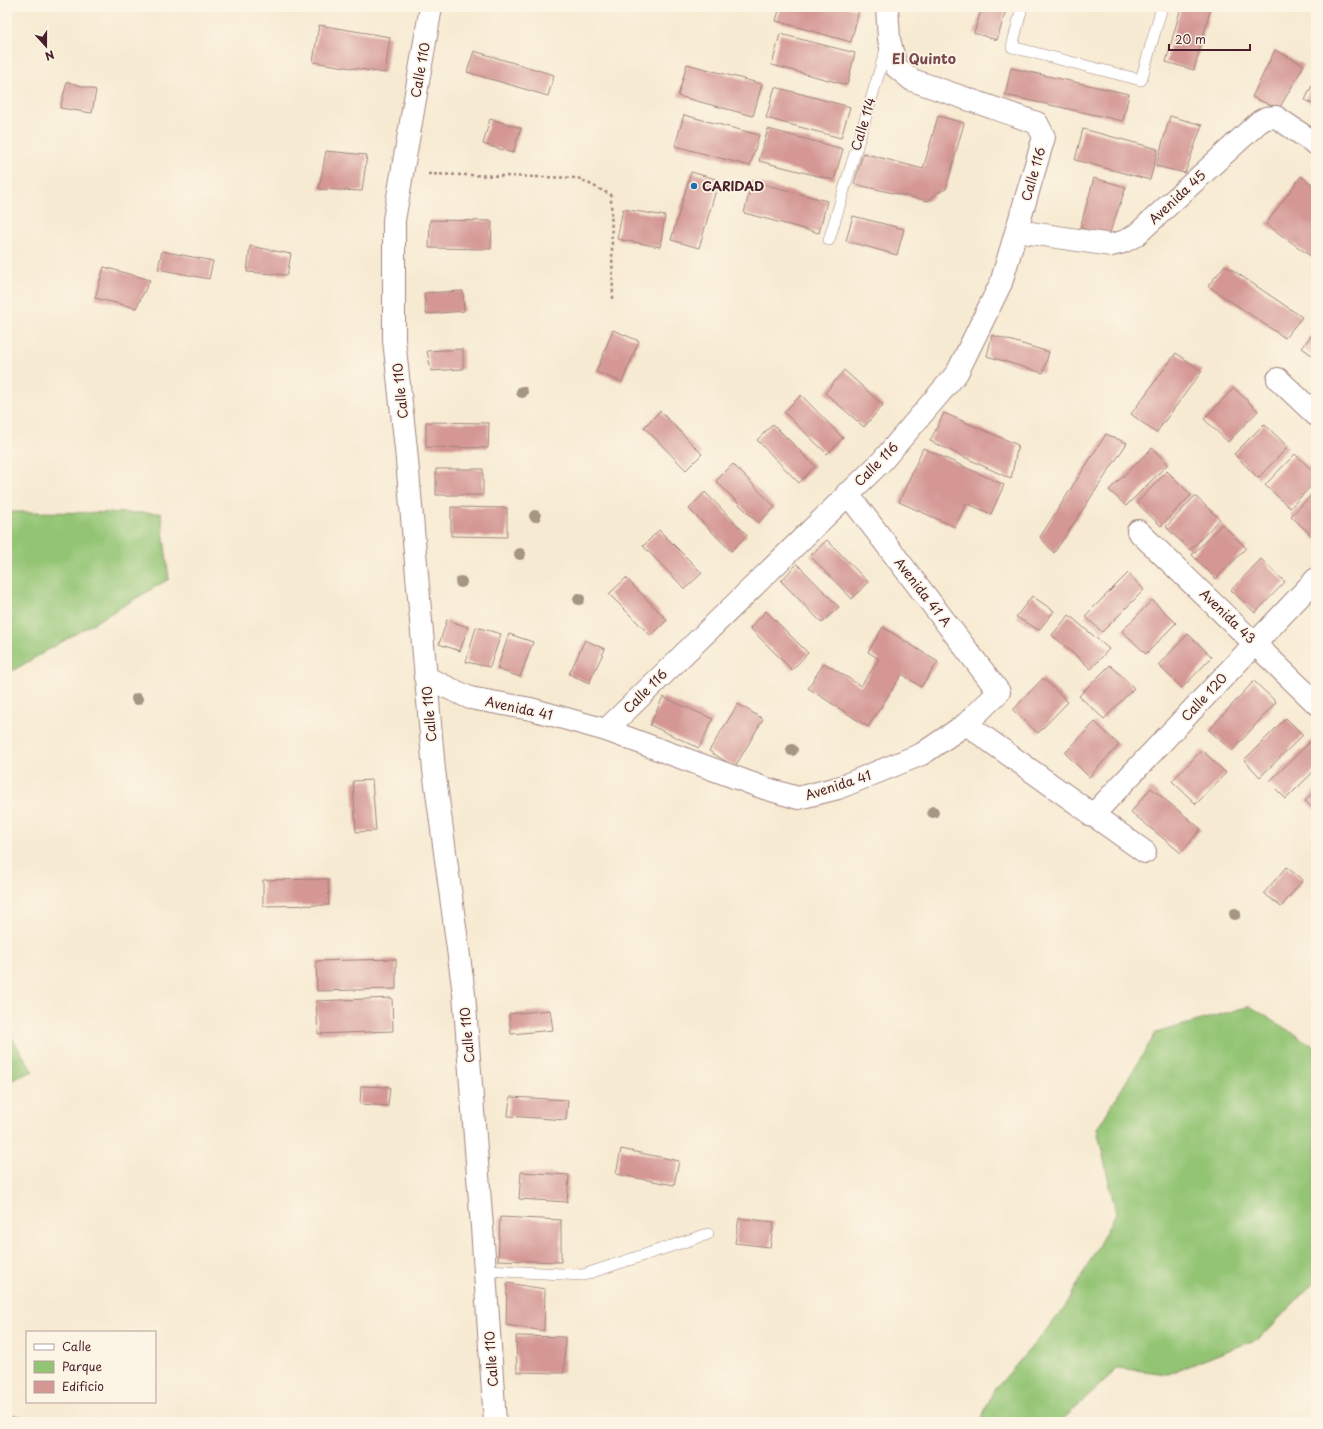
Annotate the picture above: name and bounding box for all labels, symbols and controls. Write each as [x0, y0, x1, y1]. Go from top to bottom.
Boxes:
north arrow [26, 26, 66, 66]
scale bar [1169, 26, 1250, 52]
text: 20 m [1175, 30, 1206, 48]
street label: Calle 110 [405, 41, 434, 99]
text: N [42, 46, 57, 65]
district label: El Quinto [892, 48, 956, 69]
street label: Calle 114 [845, 95, 880, 153]
street label: Calle 116 [1016, 145, 1049, 203]
street label: Avenida 45 [1144, 165, 1209, 228]
place label: CARIDAD [702, 176, 764, 195]
marker: CARIDAD [689, 181, 699, 191]
street label: Calle 110 [387, 362, 412, 420]
street label: Calle 116 [849, 437, 902, 490]
street label: Avenida 41 A [890, 553, 957, 630]
street label: Avenida 43 [1196, 584, 1261, 647]
street label: Calle 116 [618, 664, 671, 717]
street label: Calle 120 [1176, 668, 1231, 725]
street label: Calle 110 [417, 685, 440, 743]
street label: Avenida 41 [484, 691, 554, 724]
street label: Avenida 41 [802, 765, 873, 804]
street label: Calle 110 [455, 1006, 478, 1064]
street label: Calle 110 [479, 1330, 502, 1388]
legend [26, 1331, 156, 1403]
text: Calle [62, 1337, 92, 1355]
text: Parque [62, 1357, 102, 1375]
text: Edificio [62, 1377, 104, 1395]

